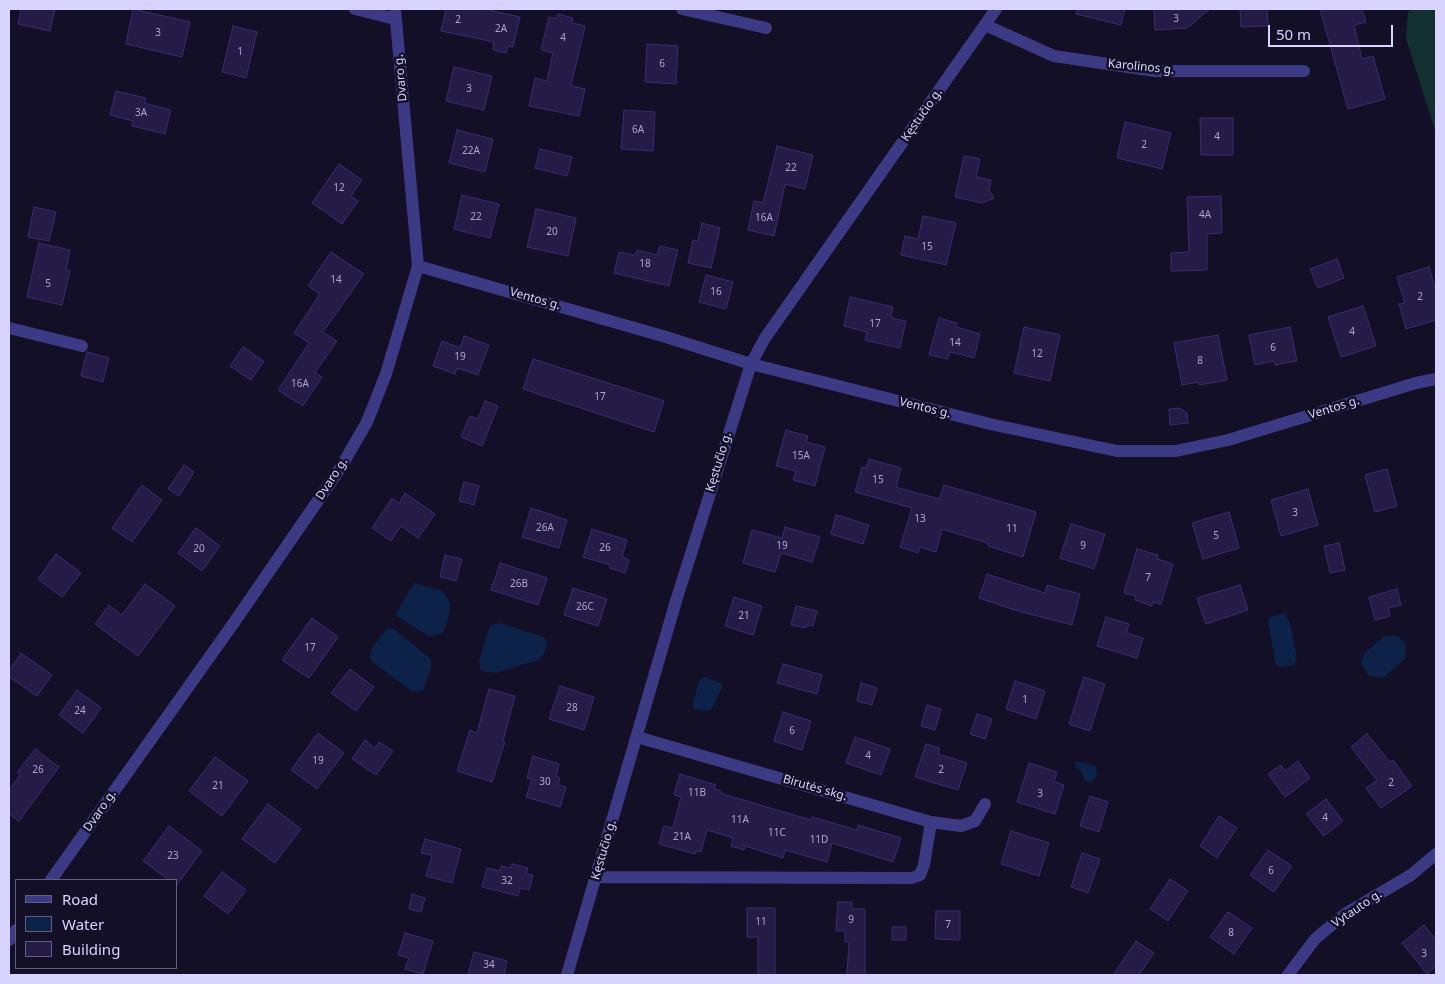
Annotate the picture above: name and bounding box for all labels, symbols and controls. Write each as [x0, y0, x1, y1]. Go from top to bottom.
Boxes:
house number: 3 [1173, 13, 1179, 25]
house number: 2 [455, 14, 461, 26]
scale bar [1270, 15, 1395, 47]
house number: 2A [495, 23, 507, 35]
text: 50 m [1276, 24, 1311, 44]
house number: 3 [155, 27, 161, 39]
house number: 4 [560, 32, 566, 44]
house number: 1 [237, 46, 243, 58]
street label: Dvaro g. [392, 54, 410, 102]
street label: Karolinos g. [1107, 56, 1175, 78]
house number: 6 [659, 58, 665, 70]
house number: 3 [466, 83, 472, 95]
street label: Kęstučio g. [898, 86, 946, 144]
house number: 3A [135, 107, 147, 119]
house number: 6A [632, 124, 644, 136]
house number: 4 [1214, 131, 1220, 143]
house number: 2 [1141, 139, 1147, 151]
house number: 22A [462, 145, 480, 157]
house number: 22 [785, 162, 797, 174]
house number: 12 [333, 182, 345, 194]
house number: 4A [1199, 209, 1211, 221]
house number: 22 [470, 211, 482, 223]
house number: 16A [755, 212, 773, 224]
house number: 20 [546, 226, 558, 238]
house number: 15 [921, 241, 933, 253]
house number: 18 [639, 258, 651, 270]
house number: 14 [330, 274, 342, 286]
house number: 5 [45, 278, 51, 290]
street label: Ventos g. [508, 285, 562, 313]
house number: 16 [710, 286, 722, 298]
house number: 2 [1417, 291, 1423, 303]
house number: 17 [869, 318, 881, 330]
house number: 4 [1349, 326, 1355, 338]
house number: 14 [949, 337, 961, 349]
house number: 6 [1270, 342, 1276, 354]
house number: 12 [1031, 348, 1043, 360]
house number: 19 [454, 351, 466, 363]
house number: 8 [1197, 355, 1203, 367]
house number: 16A [291, 378, 309, 390]
house number: 17 [594, 391, 606, 403]
street label: Ventos g. [1307, 393, 1361, 423]
street label: Ventos g. [898, 395, 952, 421]
street label: Kęstučio g. [703, 430, 735, 494]
house number: 15A [792, 450, 810, 462]
street label: Dvaro g. [313, 455, 351, 503]
house number: 15 [872, 474, 884, 486]
house number: 3 [1292, 507, 1298, 519]
house number: 13 [914, 513, 926, 525]
house number: 26A [536, 522, 554, 534]
house number: 11 [1006, 523, 1018, 535]
house number: 5 [1213, 530, 1219, 542]
house number: 19 [776, 540, 788, 552]
house number: 9 [1080, 540, 1086, 552]
house number: 26 [599, 542, 611, 554]
house number: 20 [193, 543, 205, 555]
house number: 7 [1145, 572, 1151, 584]
house number: 26B [510, 578, 528, 590]
house number: 26C [576, 601, 594, 613]
house number: 21 [738, 610, 750, 622]
house number: 17 [304, 642, 316, 654]
house number: 1 [1022, 694, 1028, 706]
house number: 28 [566, 702, 578, 714]
house number: 24 [74, 705, 86, 717]
house number: 6 [789, 725, 795, 737]
house number: 4 [865, 750, 871, 762]
house number: 19 [312, 755, 324, 767]
house number: 26 [32, 764, 44, 776]
house number: 2 [938, 764, 944, 776]
street label: Birutės skg. [781, 772, 849, 804]
house number: 30 [539, 776, 551, 788]
house number: 2 [1388, 777, 1394, 789]
house number: 21 [212, 780, 224, 792]
house number: 11B [688, 787, 706, 799]
street label: Dvaro g. [81, 788, 119, 834]
house number: 3 [1037, 788, 1043, 800]
house number: 4 [1322, 812, 1328, 824]
house number: 11A [731, 814, 749, 826]
street label: Kęstučio g. [589, 818, 619, 882]
house number: 11C [768, 827, 786, 839]
house number: 21A [673, 831, 691, 843]
house number: 11D [810, 834, 828, 846]
house number: 23 [167, 850, 179, 862]
house number: 6 [1268, 865, 1274, 877]
house number: 32 [501, 875, 513, 887]
legend [15, 879, 178, 969]
street label: Vytauto g. [1329, 887, 1385, 931]
text: Road [62, 889, 98, 909]
text: Water [62, 914, 104, 934]
house number: 9 [848, 914, 854, 926]
house number: 11 [755, 916, 767, 928]
house number: 7 [945, 919, 951, 931]
house number: 8 [1228, 927, 1234, 939]
text: Building [62, 939, 120, 959]
house number: 3 [1421, 948, 1427, 960]
house number: 34 [483, 959, 495, 971]

